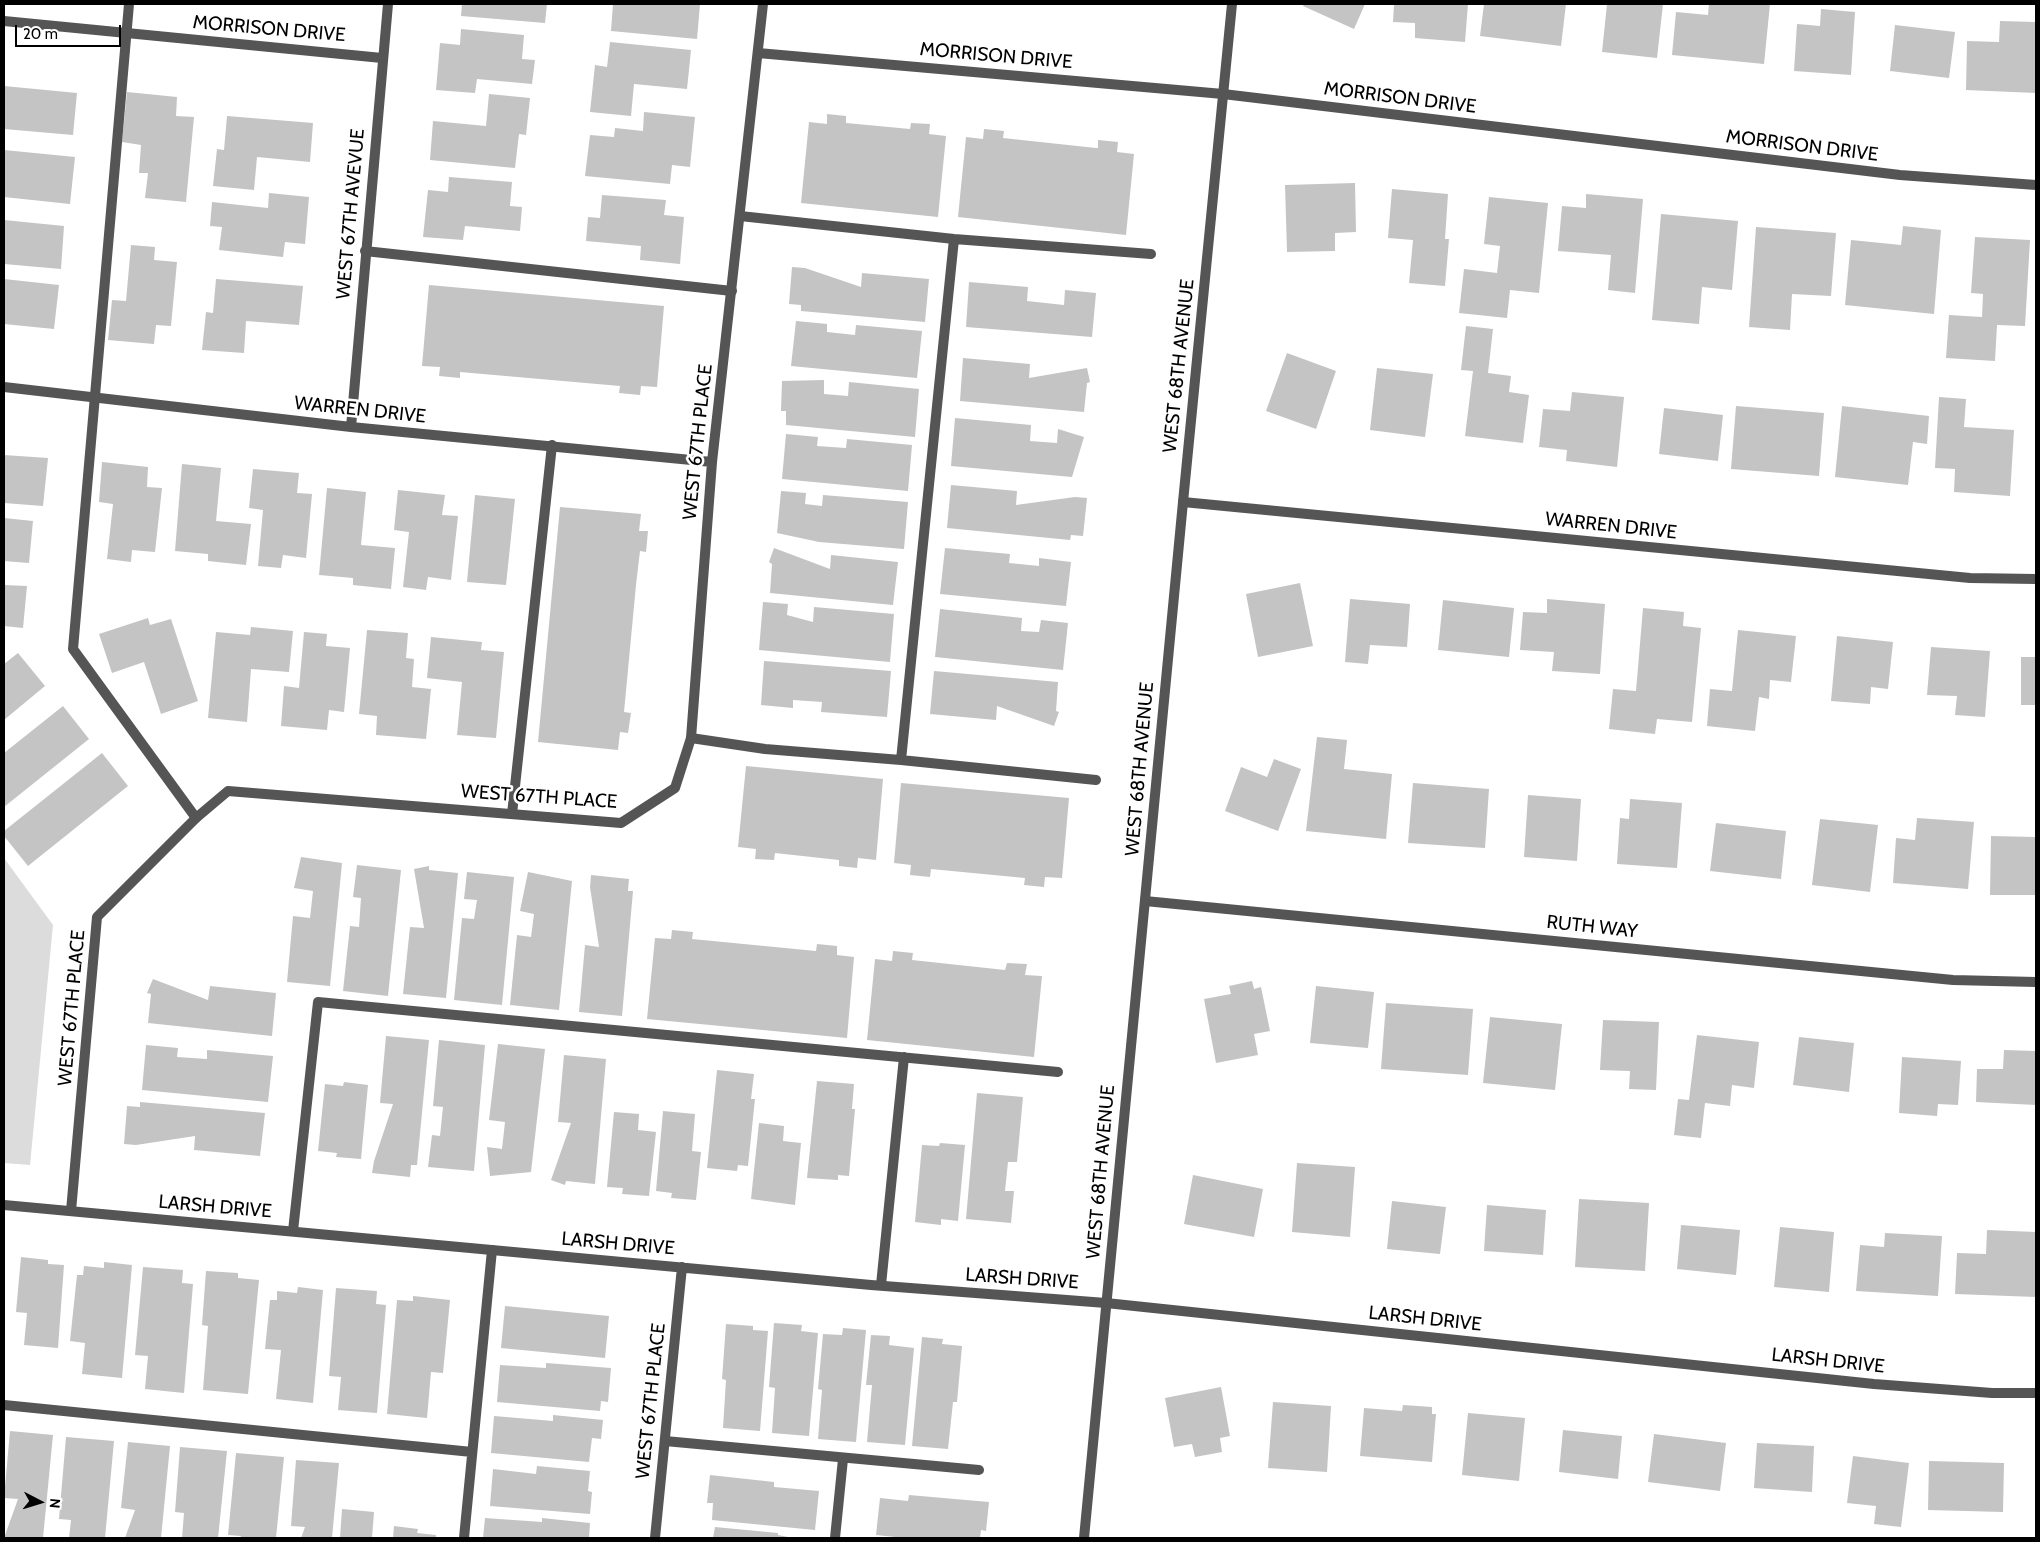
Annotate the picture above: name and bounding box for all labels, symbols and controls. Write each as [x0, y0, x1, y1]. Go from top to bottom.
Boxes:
street label: MORRISON DRIVE [192, 11, 346, 47]
scale bar [18, 15, 124, 47]
text: 20 m [23, 25, 58, 43]
street label: MORRISON DRIVE [919, 38, 1073, 74]
street label: MORRISON DRIVE [1323, 77, 1477, 119]
street label: MORRISON DRIVE [1725, 125, 1879, 167]
street label: WEST 67TH AVEVUE [332, 128, 370, 300]
street label: WEST 68TH AVENUE [1159, 278, 1199, 454]
street label: WEST 67TH PLACE [678, 363, 718, 521]
street label: WARREN DRIVE [293, 392, 427, 428]
street label: WARREN DRIVE [1544, 508, 1678, 544]
street label: WEST 68TH AVENUE [1121, 681, 1159, 857]
street label: WEST 67TH PLACE [460, 780, 618, 814]
street label: RUTH WAY [1545, 911, 1639, 943]
street label: WEST 67TH PLACE [54, 929, 90, 1087]
street label: WEST 68TH AVENUE [1082, 1084, 1120, 1260]
street label: LARSH DRIVE [157, 1191, 273, 1223]
street label: LARSH DRIVE [560, 1228, 676, 1260]
street label: LARSH DRIVE [964, 1264, 1080, 1294]
street label: LARSH DRIVE [1367, 1302, 1483, 1336]
street label: WEST 67TH PLACE [631, 1322, 671, 1480]
street label: LARSH DRIVE [1770, 1344, 1886, 1378]
north arrow [15, 1477, 65, 1527]
text: N [46, 1498, 64, 1509]

